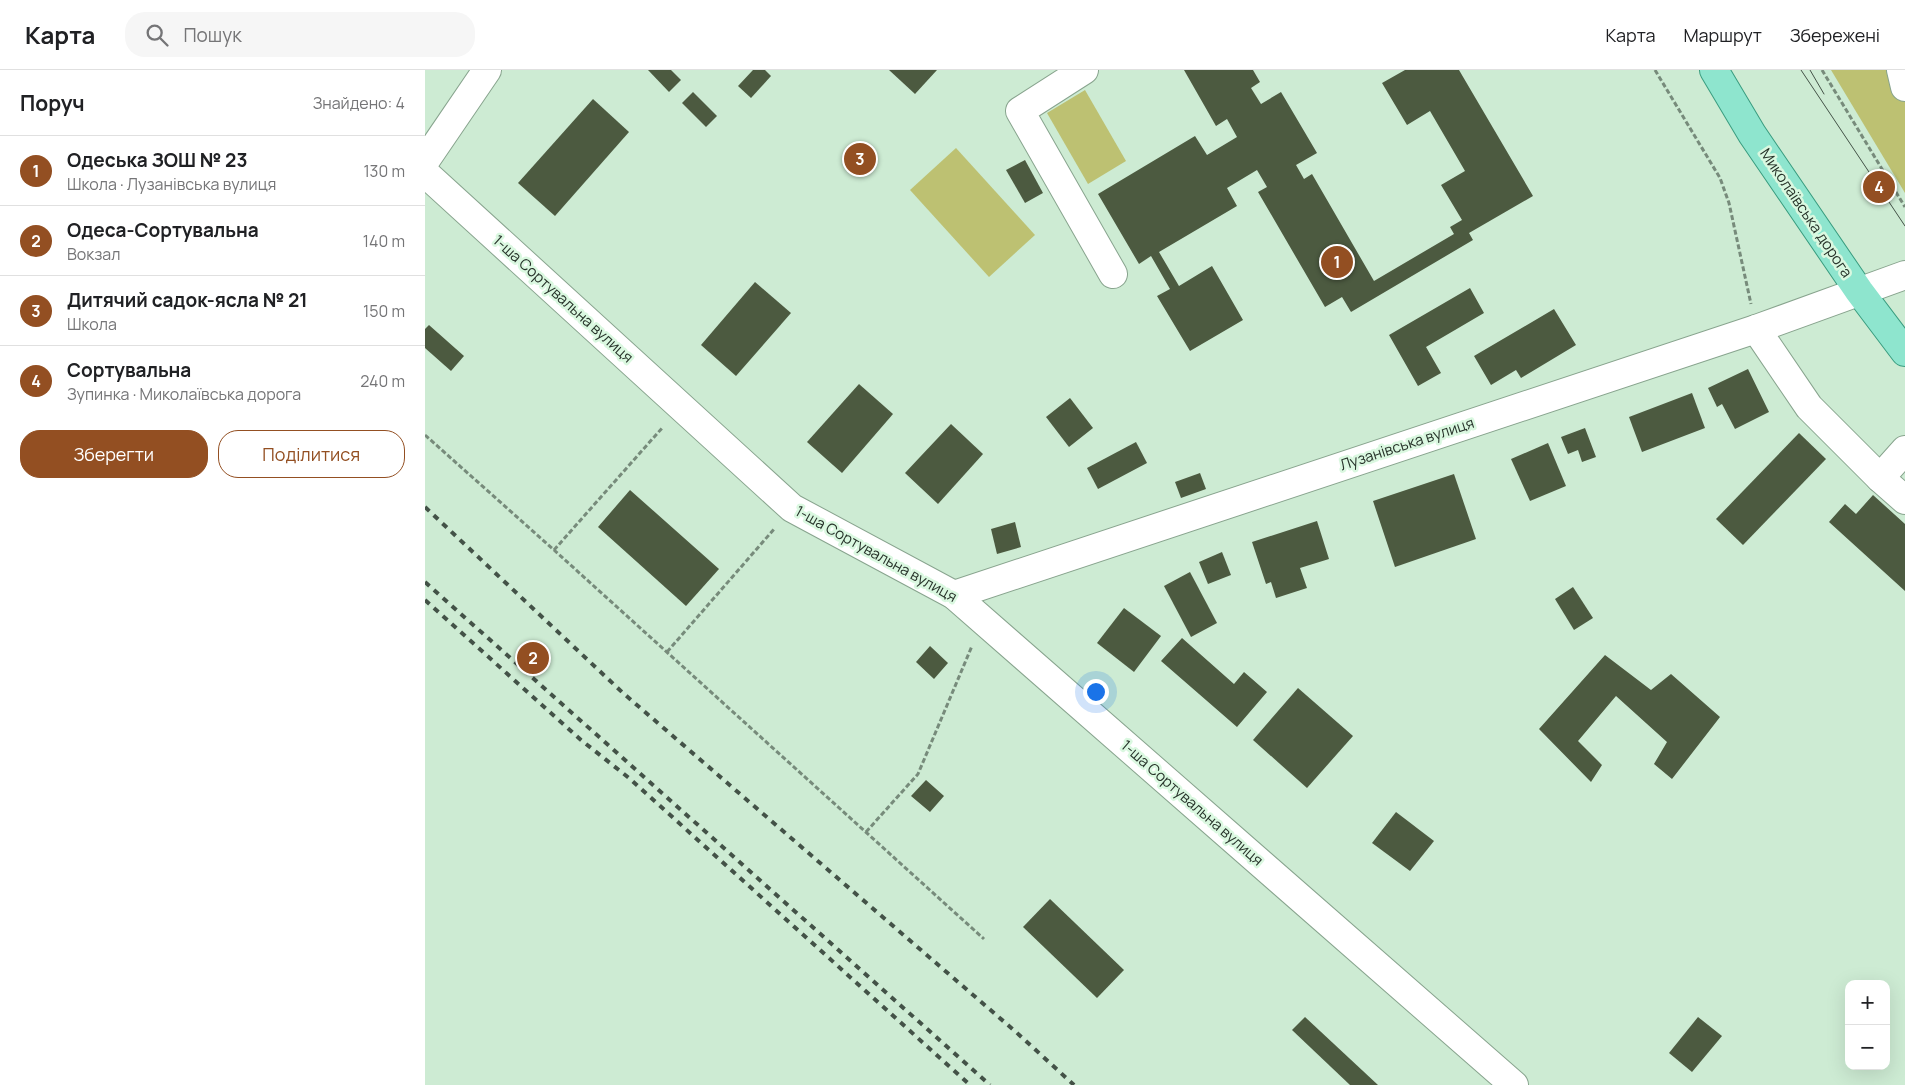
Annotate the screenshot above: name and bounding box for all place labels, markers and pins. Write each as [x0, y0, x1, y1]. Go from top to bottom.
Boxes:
pin: 3 [844, 140, 876, 178]
pin: 4 [1863, 168, 1895, 206]
pin: 1 [1321, 243, 1353, 281]
pin: 2 [517, 639, 549, 677]

